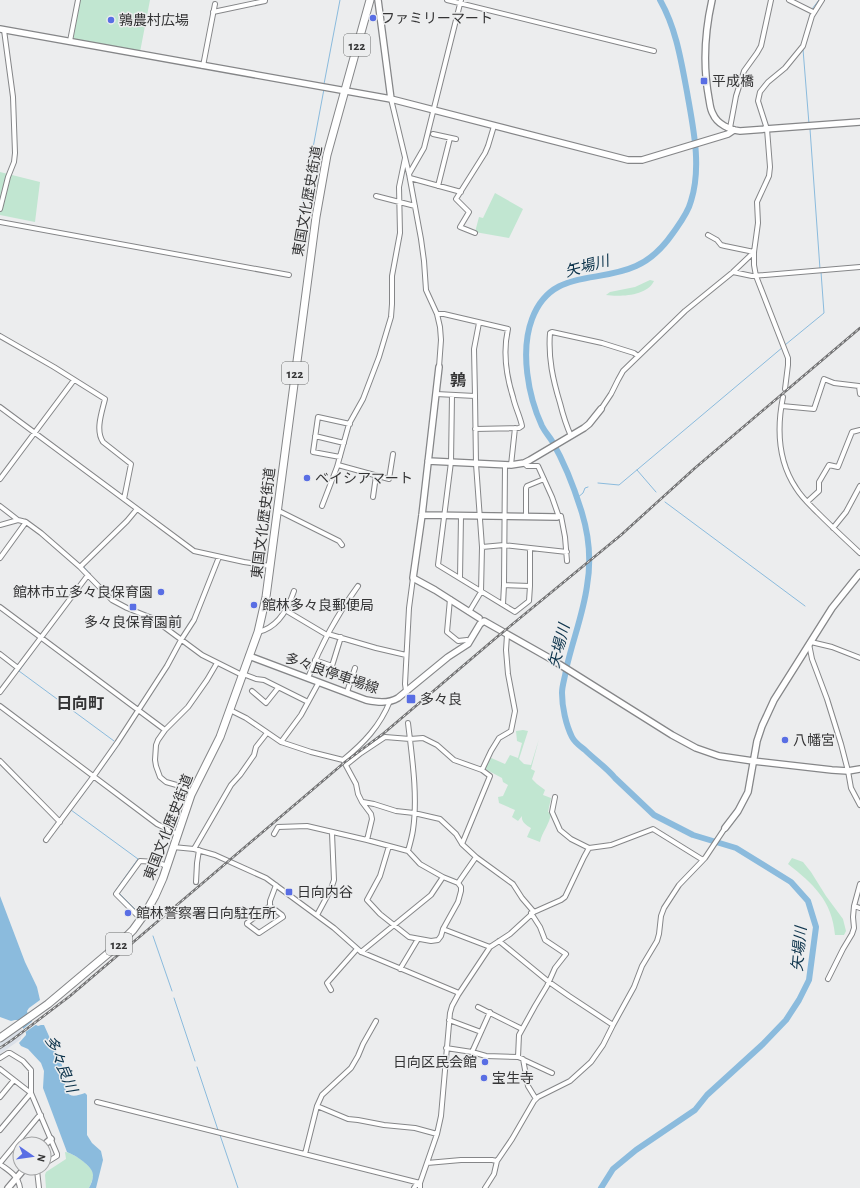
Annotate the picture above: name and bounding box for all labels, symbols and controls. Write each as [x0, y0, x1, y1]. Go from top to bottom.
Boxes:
place label: 鶉農村広場 [119, 12, 189, 28]
place label: ファミリーマート [381, 12, 493, 26]
marker: ファミリーマート [368, 13, 378, 23]
marker: 鶉農村広場 [106, 15, 116, 25]
road number: 122 [344, 34, 370, 56]
place label: 平成橋 [712, 74, 754, 89]
marker: 平成橋 [699, 76, 709, 86]
street label: 東国文化歴史街道 [290, 145, 325, 258]
water label: 矢場川 [563, 252, 613, 280]
road number: 122 [282, 362, 308, 384]
district label: 鶉 [450, 372, 466, 389]
street label: 東国文化歴史街道 [249, 467, 278, 580]
place label: ベイシアマート [315, 472, 413, 486]
marker: ベイシアマート [302, 473, 312, 483]
place label: 館林市立多々良保育園 [13, 585, 153, 600]
marker: 館林市立多々良保育園 [156, 587, 166, 597]
place label: 館林多々良郵便局 [262, 598, 374, 613]
marker: 館林多々良郵便局 [249, 600, 259, 610]
marker: 多々良保育園前 [128, 602, 138, 612]
place label: 多々良保育園前 [84, 614, 182, 630]
water label: 矢場川 [546, 620, 573, 670]
street label: 多々良停車場線 [283, 650, 381, 697]
place label: 多々良 [420, 692, 462, 707]
marker: 多々良 [405, 693, 417, 705]
district label: 日向町 [56, 695, 104, 712]
place label: 八幡宮 [793, 733, 835, 748]
marker: 八幡宮 [780, 735, 790, 745]
street label: 東国文化歴史街道 [141, 772, 196, 882]
place label: 日向内谷 [297, 885, 353, 900]
marker: 日向内谷 [284, 887, 294, 897]
place label: 館林警察署日向駐在所 [136, 906, 276, 921]
marker: 館林警察署日向駐在所 [123, 908, 133, 918]
water label: 矢場川 [789, 924, 809, 972]
road number: 122 [106, 933, 132, 955]
water label: 多々良川 [42, 1033, 81, 1097]
place label: 日向区民会館 [393, 1055, 477, 1070]
marker: 日向区民会館 [480, 1057, 490, 1067]
place label: 宝生寺 [492, 1071, 534, 1086]
marker: 宝生寺 [479, 1073, 489, 1083]
north arrow [12, 1136, 52, 1176]
text: N [35, 1153, 47, 1163]

